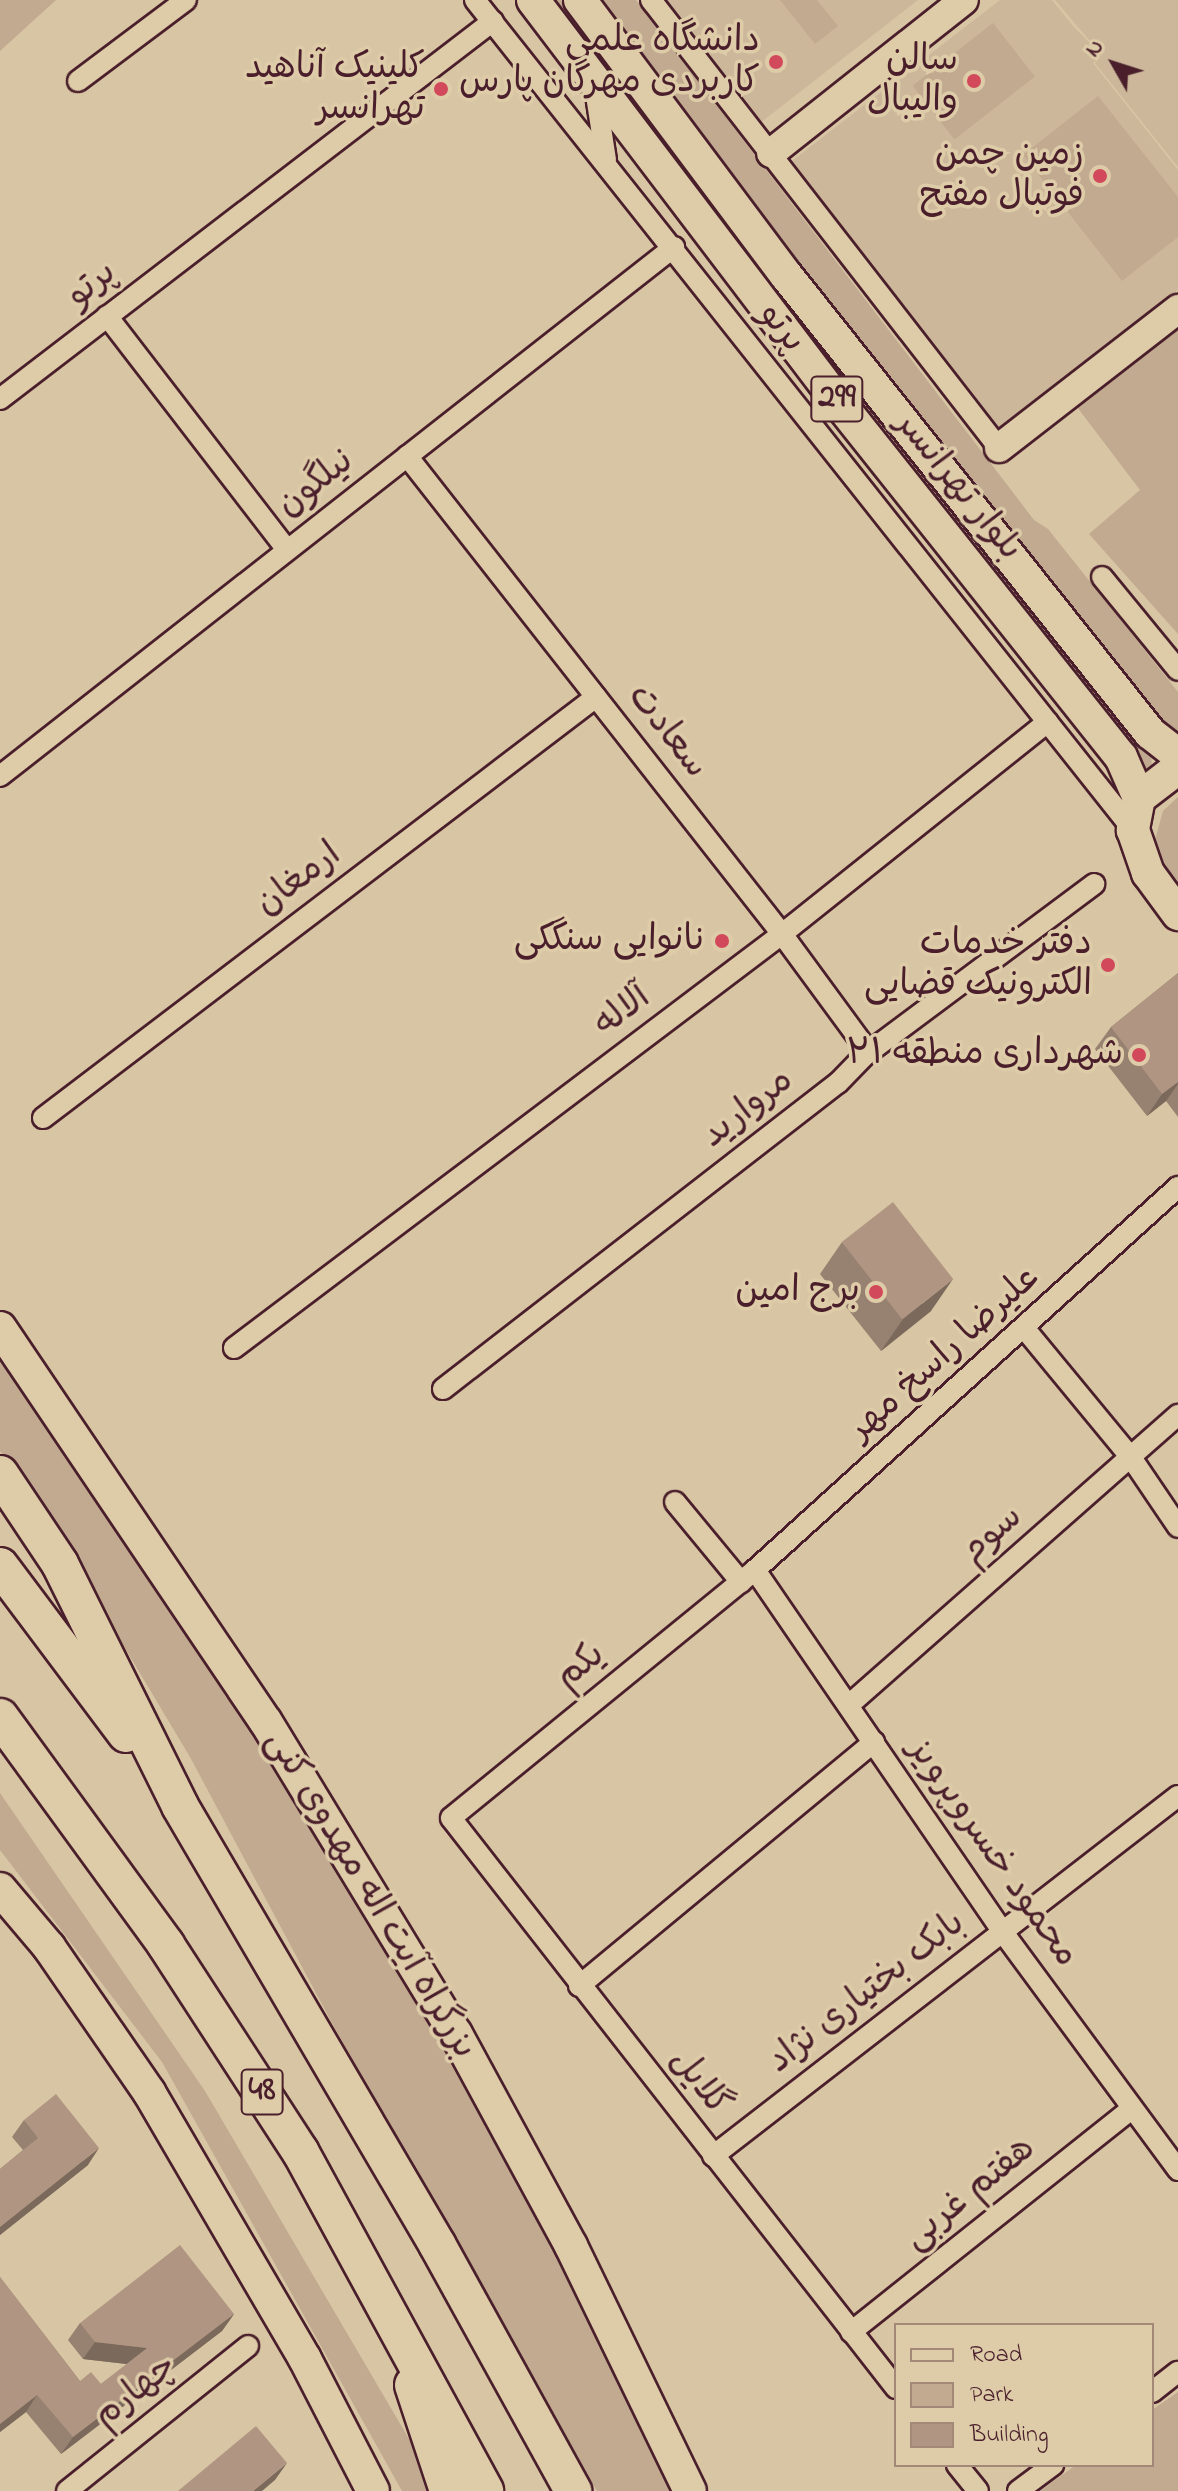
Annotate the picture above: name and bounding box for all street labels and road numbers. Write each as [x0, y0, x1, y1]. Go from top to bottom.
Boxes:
street label: پرتو [58, 252, 126, 318]
street label: پرتو [748, 294, 814, 362]
road number: 299 [809, 369, 865, 429]
street label: بلوار تهرانسر [885, 404, 1031, 570]
street label: نیلگون [269, 441, 363, 527]
street label: سعادت [617, 676, 717, 788]
street label: ارمغان [248, 834, 350, 926]
street label: آلاله [586, 977, 660, 1047]
street label: مروارید [693, 1060, 803, 1158]
street label: علیرضا راسخ مهر [841, 1257, 1049, 1451]
street label: سوم [952, 1496, 1032, 1574]
street label: یکم [548, 1634, 614, 1700]
street label: بزرگراه آیت اله مهدوی کنی [255, 1723, 485, 2067]
street label: محمود خسروپرویز [897, 1730, 1087, 1976]
street label: بابک بختیاری نژاد [760, 1902, 974, 2084]
street label: گلایل [659, 2040, 739, 2126]
road number: 48 [240, 2062, 284, 2122]
street label: هفتم غربی [895, 2128, 1045, 2260]
street label: چهارم [85, 2345, 187, 2439]

